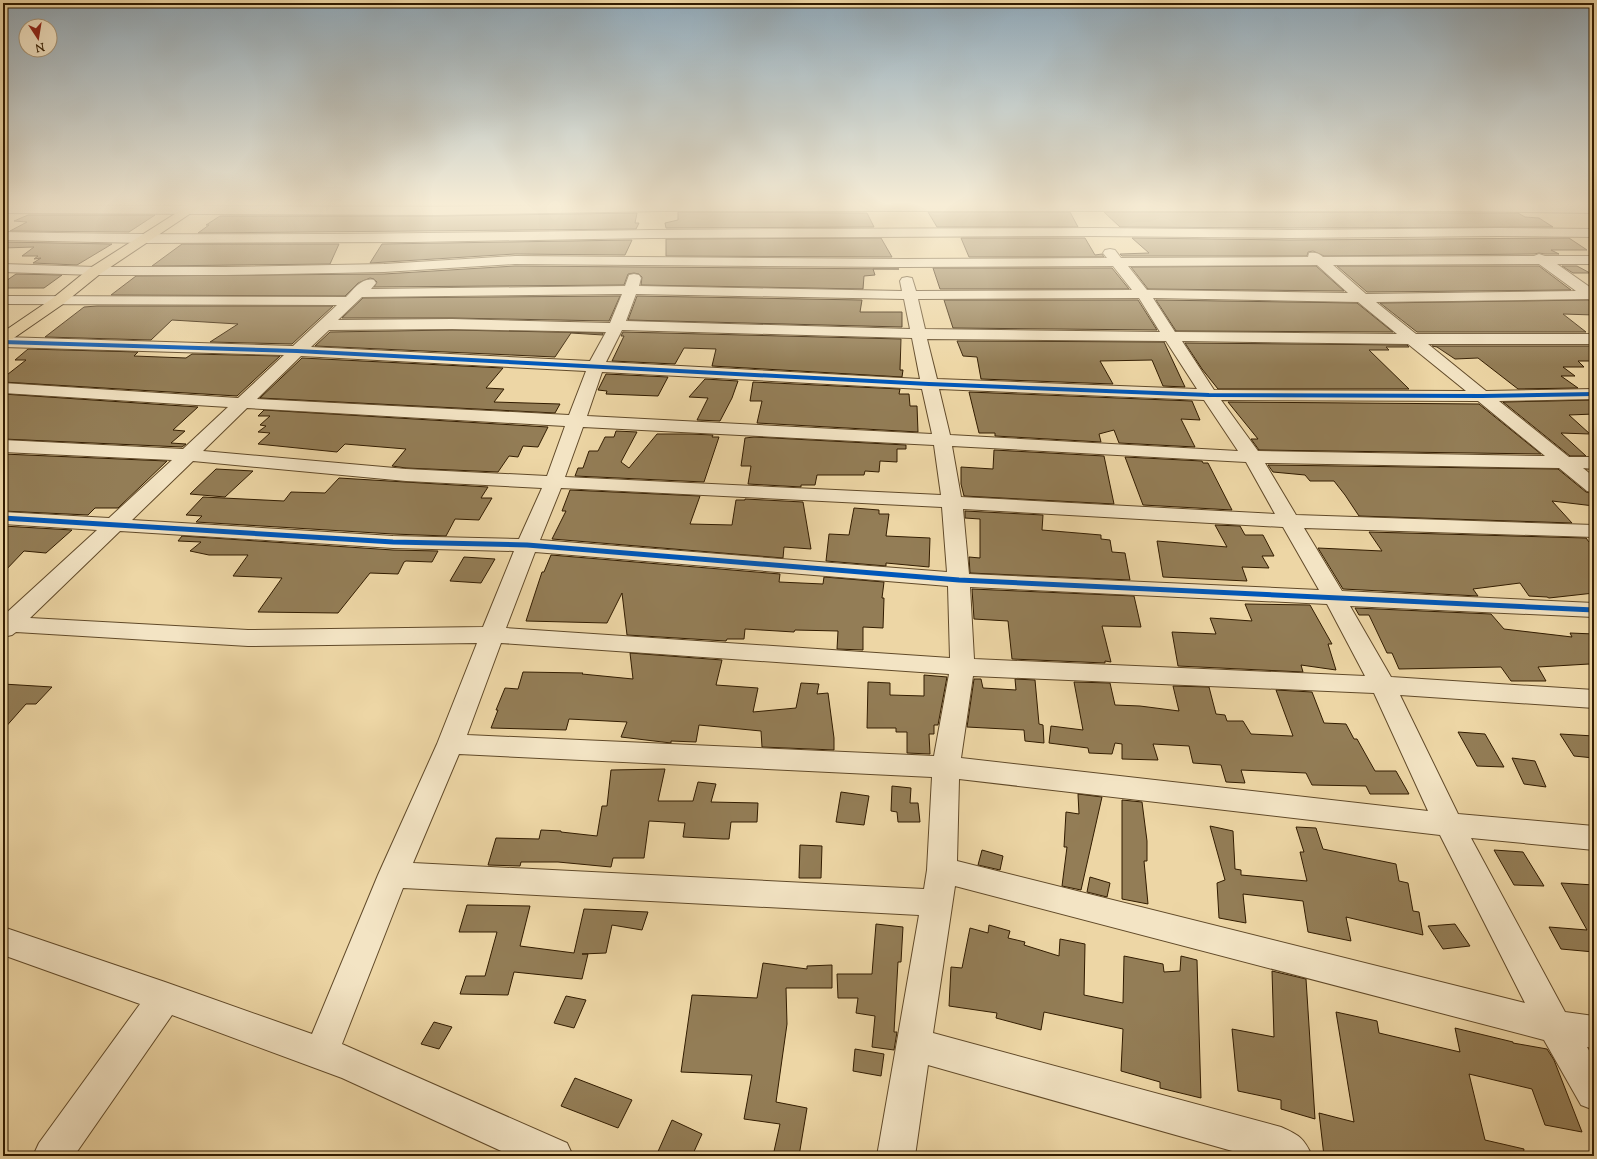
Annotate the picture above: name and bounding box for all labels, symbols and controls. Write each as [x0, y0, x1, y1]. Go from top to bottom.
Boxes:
north arrow [18, 18, 58, 58]
text: N [34, 38, 47, 56]

